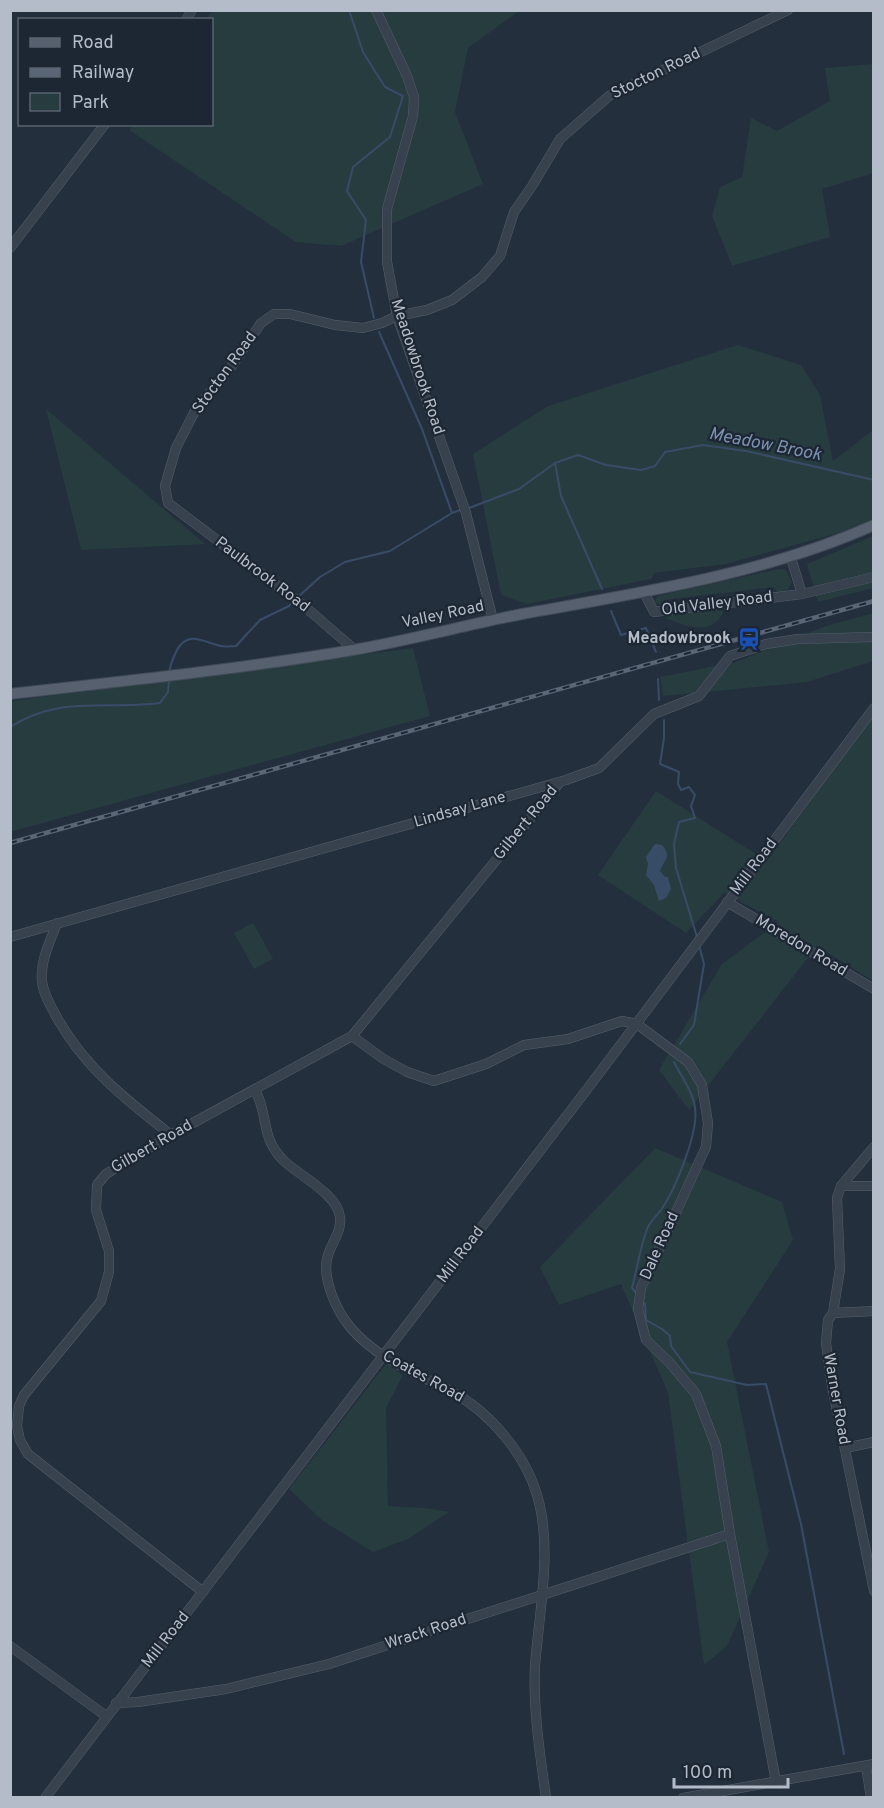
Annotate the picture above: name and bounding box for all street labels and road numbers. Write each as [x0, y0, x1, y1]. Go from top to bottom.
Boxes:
street label: Stocton Road [608, 44, 704, 104]
street label: Meadowbrook Road [386, 297, 448, 437]
street label: Stocton Road [188, 328, 262, 418]
street label: Paulbrook Road [211, 533, 313, 617]
street label: Old Valley Road [660, 587, 774, 621]
street label: Valley Road [400, 597, 486, 633]
street label: Gilbert Road [490, 782, 562, 864]
street label: Lindsay Lane [412, 787, 508, 833]
street label: Mill Road [726, 835, 782, 899]
street label: Moredon Road [751, 911, 851, 981]
street label: Gilbert Road [108, 1116, 196, 1178]
street label: Dale Road [636, 1209, 684, 1283]
street label: Mill Road [433, 1223, 489, 1287]
street label: Coates Road [379, 1346, 467, 1408]
street label: Warner Road [818, 1352, 854, 1446]
street label: Mill Road [138, 1608, 194, 1672]
street label: Wrack Road [383, 1609, 469, 1655]

